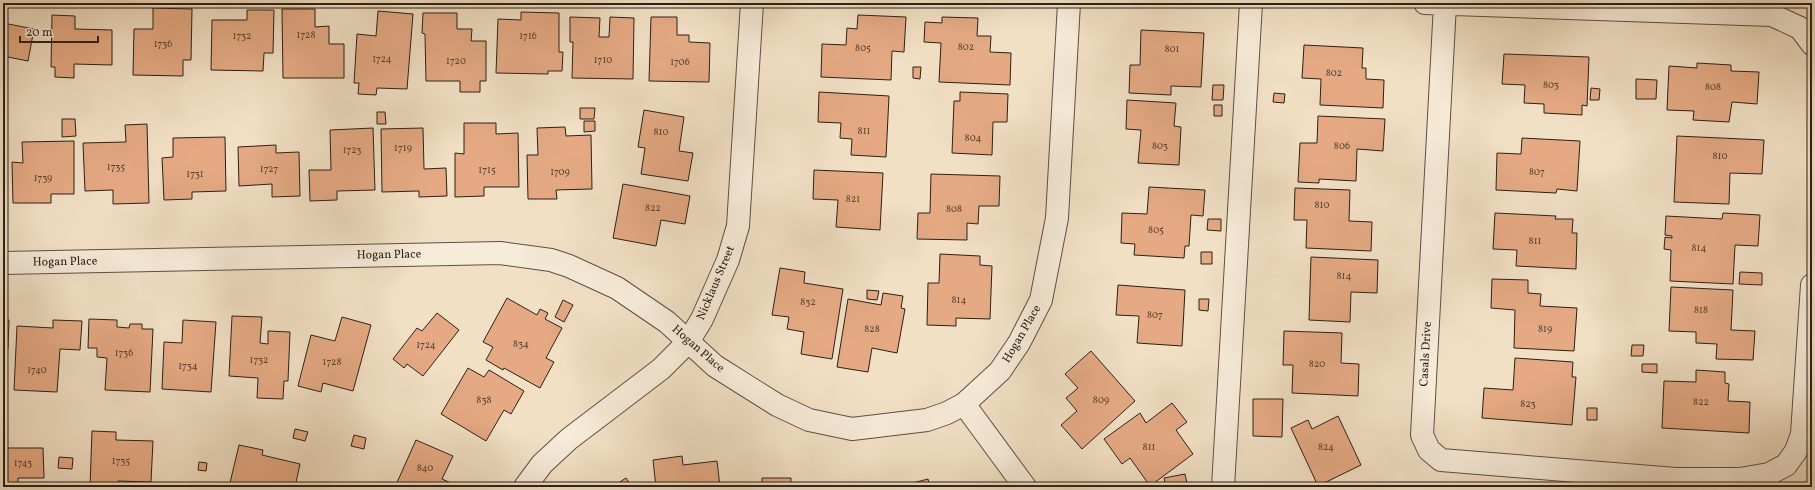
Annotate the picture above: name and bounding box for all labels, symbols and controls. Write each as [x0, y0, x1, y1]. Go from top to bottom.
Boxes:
scale bar [20, 18, 98, 44]
text: 20 m [26, 25, 53, 41]
house number: 1728 [297, 28, 315, 42]
house number: 1732 [233, 29, 251, 43]
house number: 1716 [519, 29, 537, 43]
house number: 1736 [154, 37, 172, 51]
house number: 802 [958, 40, 974, 54]
house number: 805 [855, 41, 871, 55]
house number: 801 [1165, 42, 1180, 56]
house number: 1724 [372, 52, 392, 66]
house number: 1710 [594, 53, 612, 67]
house number: 1720 [446, 54, 466, 68]
house number: 1706 [670, 55, 690, 69]
house number: 802 [1326, 66, 1342, 80]
house number: 803 [1543, 78, 1559, 92]
house number: 808 [1705, 80, 1721, 94]
house number: 811 [858, 124, 871, 138]
house number: 810 [654, 125, 668, 139]
house number: 804 [965, 131, 981, 145]
house number: 803 [1152, 139, 1168, 153]
house number: 806 [1334, 139, 1350, 153]
house number: 1719 [394, 141, 412, 155]
house number: 1723 [343, 143, 361, 157]
house number: 810 [1713, 149, 1727, 163]
house number: 1735 [107, 160, 125, 174]
house number: 1727 [260, 162, 278, 176]
house number: 1715 [478, 163, 496, 177]
house number: 1709 [550, 165, 570, 179]
house number: 807 [1529, 165, 1545, 179]
house number: 1731 [186, 167, 204, 181]
house number: 1739 [34, 171, 52, 185]
house number: 821 [846, 192, 860, 206]
house number: 810 [1315, 198, 1329, 212]
house number: 822 [645, 201, 661, 215]
house number: 808 [946, 202, 962, 216]
house number: 805 [1148, 223, 1164, 237]
house number: 811 [1529, 234, 1542, 248]
house number: 814 [1692, 241, 1706, 255]
street label: Nicklaus Street [693, 243, 739, 323]
street label: Hogan Place [357, 246, 422, 264]
street label: Hogan Place [33, 253, 98, 271]
house number: 814 [1337, 269, 1351, 283]
house number: 814 [952, 293, 966, 307]
house number: 832 [800, 295, 816, 309]
street label: Hogan Place [999, 302, 1045, 366]
house number: 818 [1694, 303, 1708, 317]
house number: 807 [1147, 308, 1163, 322]
street label: Casals Drive [1416, 321, 1436, 387]
street label: Hogan Place [668, 322, 728, 376]
house number: 828 [864, 322, 880, 336]
house number: 819 [1538, 322, 1552, 336]
house number: 834 [513, 337, 529, 351]
house number: 1724 [416, 338, 436, 352]
house number: 1736 [115, 346, 133, 360]
house number: 1732 [250, 353, 268, 367]
house number: 1728 [323, 355, 341, 369]
house number: 820 [1309, 357, 1325, 371]
house number: 1734 [178, 359, 198, 373]
house number: 1740 [27, 363, 47, 377]
house number: 838 [476, 393, 492, 407]
house number: 809 [1093, 393, 1109, 407]
house number: 822 [1693, 395, 1709, 409]
house number: 823 [1520, 397, 1536, 411]
house number: 811 [1143, 440, 1156, 454]
house number: 824 [1318, 440, 1334, 454]
house number: 1735 [112, 454, 130, 468]
house number: 1743 [14, 456, 32, 470]
house number: 840 [417, 461, 433, 475]

